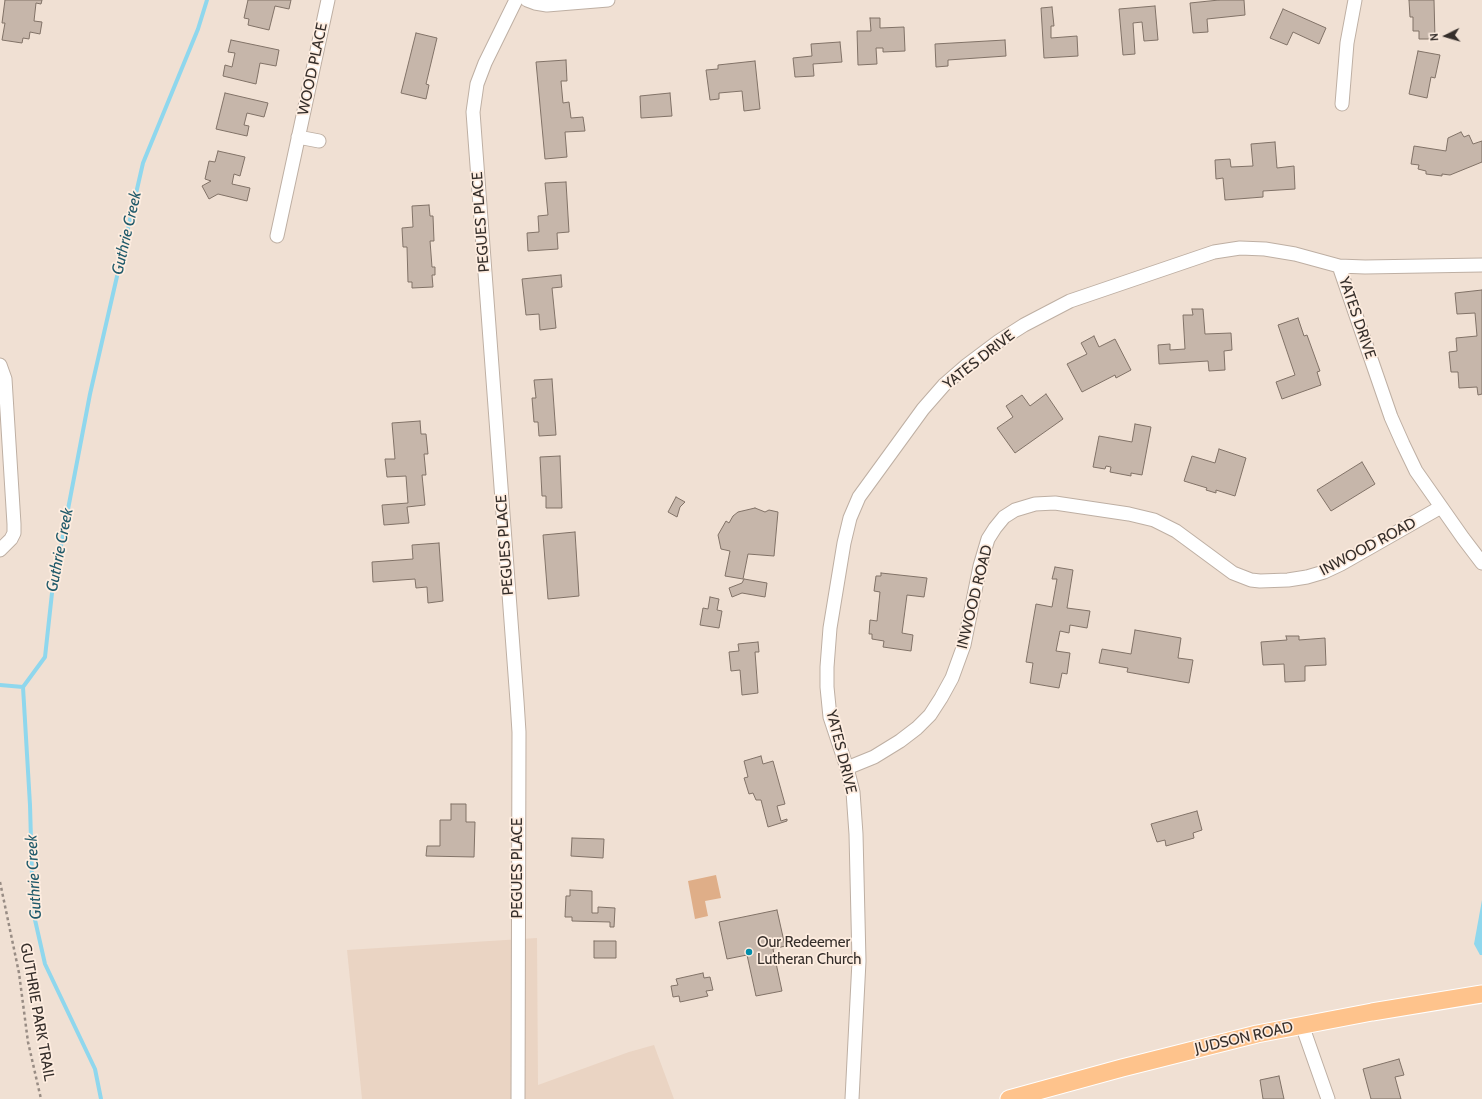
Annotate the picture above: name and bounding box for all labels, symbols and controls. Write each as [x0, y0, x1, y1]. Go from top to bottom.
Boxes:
north arrow [1426, 16, 1466, 56]
street label: WOOD PLACE [294, 21, 332, 117]
text: N [1427, 33, 1441, 42]
street label: PEGUES PLACE [469, 171, 493, 273]
water label: Guthrie Creek [108, 189, 146, 277]
street label: YATES DRIVE [1335, 275, 1379, 361]
street label: YATES DRIVE [940, 327, 1018, 393]
street label: PEGUES PLACE [493, 494, 517, 596]
water label: Guthrie Creek [42, 506, 78, 594]
street label: INWOOD ROAD [1317, 514, 1419, 580]
street label: INWOOD ROAD [953, 543, 997, 651]
street label: YATES DRIVE [822, 708, 860, 796]
street label: PEGUES PLACE [509, 818, 527, 918]
water label: Guthrie Creek [22, 834, 46, 920]
place label: Our Redeemer Lutheran Church [757, 934, 861, 969]
street label: GUTHRIE PARK TRAIL [16, 942, 58, 1082]
marker: Our Redeemer Lutheran Church [744, 947, 754, 957]
street label: JUDSON ROAD [1193, 1018, 1295, 1058]

